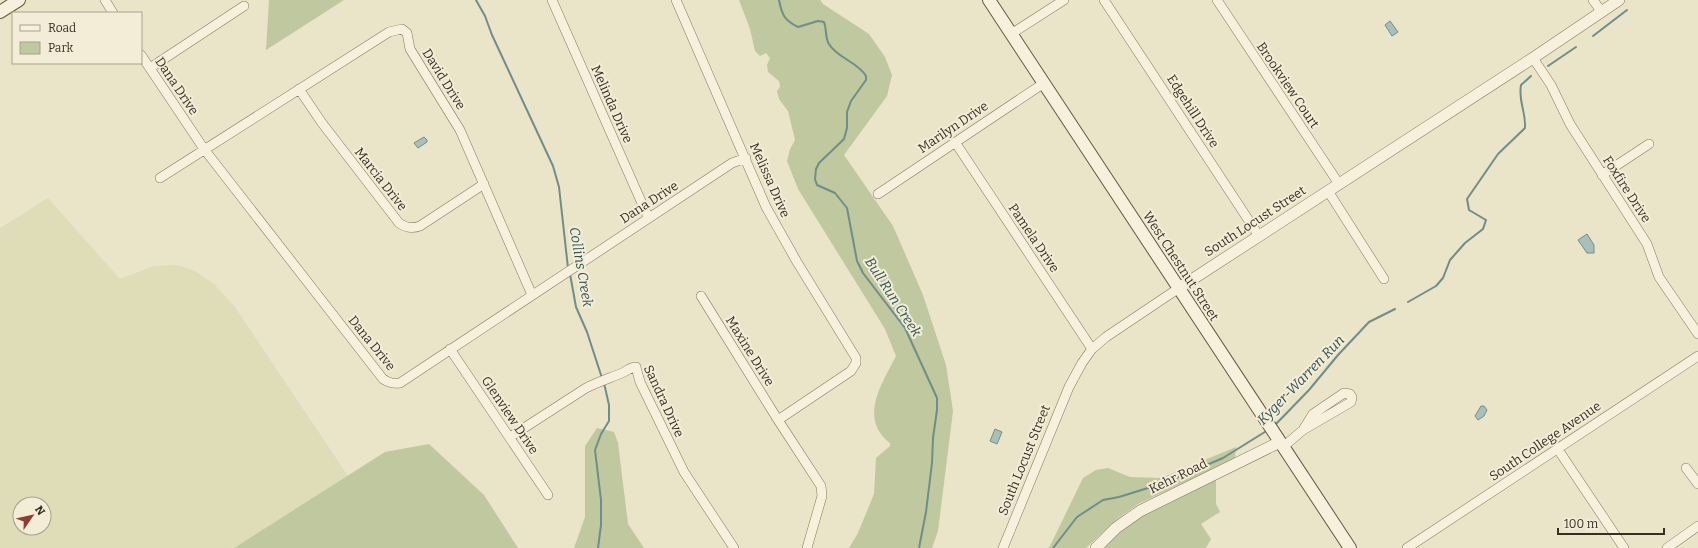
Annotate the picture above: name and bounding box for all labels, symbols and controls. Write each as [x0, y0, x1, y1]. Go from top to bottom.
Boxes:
legend [12, 12, 142, 64]
text: Road [48, 21, 76, 35]
street label: Brookview Court [1254, 39, 1322, 131]
text: Park [48, 41, 74, 55]
street label: David Drive [419, 46, 469, 112]
street label: Dana Drive [152, 54, 202, 118]
street label: Melinda Drive [588, 63, 636, 145]
street label: Edgehill Drive [1164, 72, 1222, 150]
street label: Marilyn Drive [915, 98, 991, 156]
street label: Melissa Drive [747, 140, 793, 220]
street label: Marcia Drive [352, 144, 410, 214]
street label: Foxfire Drive [1600, 153, 1654, 225]
street label: Dana Drive [617, 178, 681, 226]
street label: South Locust Street [1202, 183, 1309, 259]
street label: Pamela Drive [1006, 201, 1062, 275]
street label: West Chestnut Street [1140, 208, 1222, 324]
water label: Collins Creek [566, 226, 596, 309]
water label: Bull Run Creek [861, 254, 925, 340]
street label: Dana Drive [345, 313, 399, 373]
street label: Maxine Drive [723, 313, 777, 389]
water label: Kyger-Warren Run [1254, 332, 1348, 428]
street label: Sandra Drive [641, 363, 687, 439]
street label: Glenview Drive [478, 373, 542, 457]
street label: South College Avenue [1486, 398, 1604, 484]
street label: South Locust Street [995, 402, 1053, 517]
street label: Kehr Road [1147, 455, 1210, 496]
north arrow [12, 496, 52, 536]
text: N [32, 504, 48, 518]
scale bar [1558, 510, 1664, 536]
text: 100 m [1564, 517, 1599, 531]

